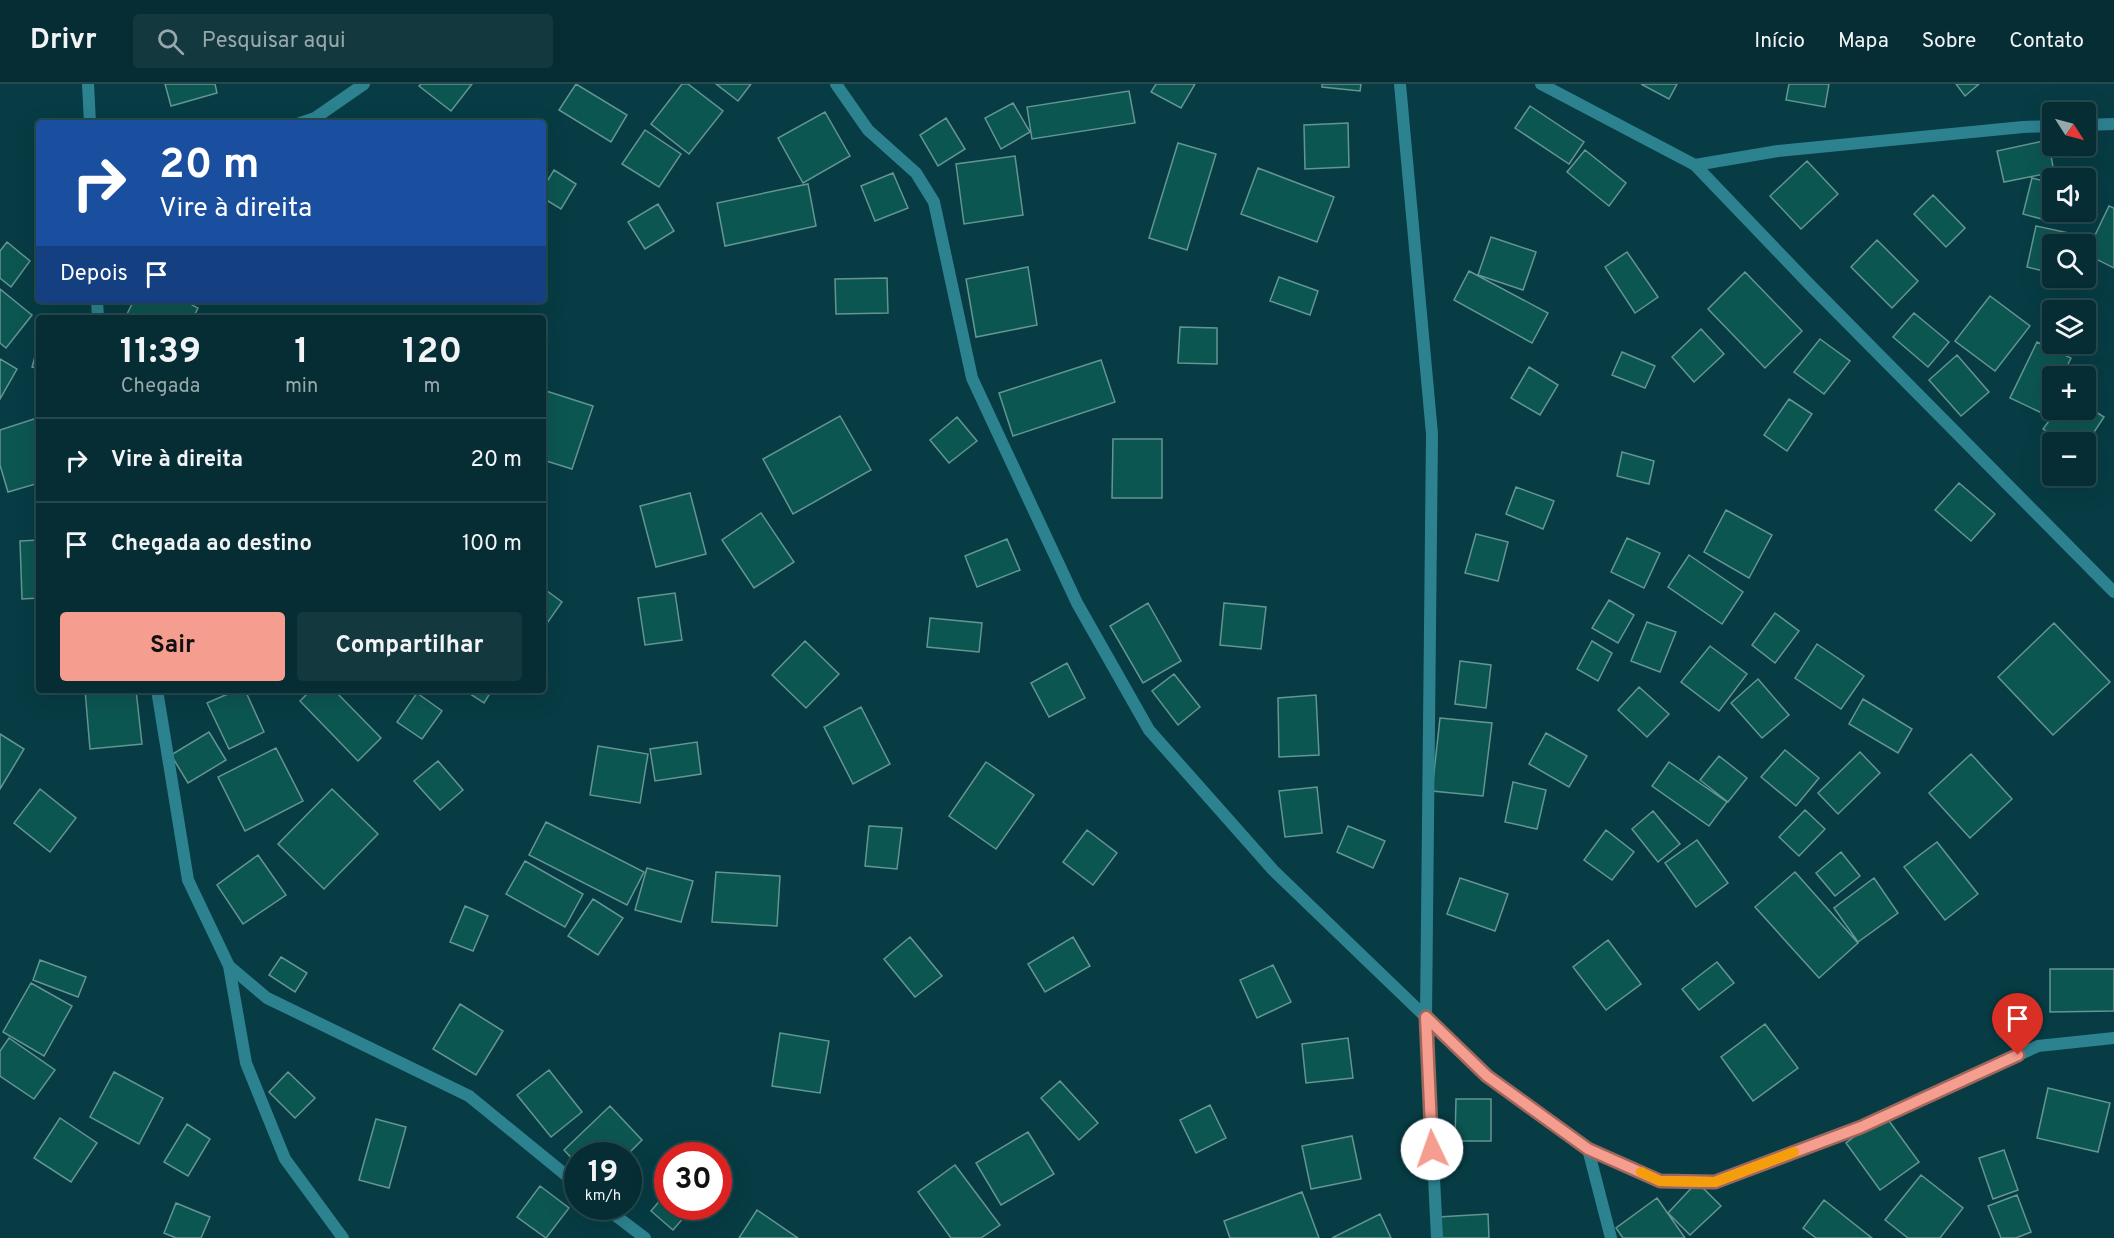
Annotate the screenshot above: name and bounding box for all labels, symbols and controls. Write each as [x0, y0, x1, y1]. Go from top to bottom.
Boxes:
search box [133, 14, 553, 68]
text: Drivr [30, 23, 97, 59]
icon: search [154, 25, 187, 58]
text: Pesquisar aqui [202, 28, 346, 55]
text: Início [1754, 28, 1805, 55]
text: Mapa [1838, 28, 1889, 55]
text: Sobre [1922, 28, 1976, 55]
text: Contato [2009, 28, 2084, 55]
north arrow [2042, 102, 2096, 156]
map controls [2042, 102, 2096, 486]
text: 20 m [159, 140, 260, 193]
icon: right [60, 144, 138, 222]
button: sound [2042, 168, 2096, 222]
text: Vire à direita [159, 192, 312, 226]
button: search [2042, 234, 2096, 288]
icon: arrive [140, 258, 173, 291]
text: Depois [60, 261, 128, 288]
button: layers [2042, 300, 2096, 354]
text: 11:39 [120, 330, 201, 376]
text: 1 [294, 330, 309, 376]
text: 120 [402, 330, 462, 376]
button: + [2042, 366, 2096, 420]
text: Chegada [121, 374, 200, 400]
text: min [285, 374, 318, 400]
text: m [424, 374, 441, 400]
button: − [2042, 432, 2096, 486]
icon: right [60, 444, 93, 477]
text: Vire à direita [111, 447, 243, 474]
text: 20 m [471, 447, 522, 474]
icon: arrive [60, 528, 93, 561]
text: Chegada ao destino [111, 531, 312, 558]
text: 100 m [462, 531, 522, 558]
button: Sair [60, 612, 285, 681]
button: Compartilhar [297, 612, 522, 681]
pin [1992, 993, 2043, 1055]
icon: arrive [2001, 1002, 2034, 1035]
position arrow [1400, 1117, 1464, 1181]
speed limit sign: 30 [654, 1142, 732, 1220]
text: 19 [588, 1155, 618, 1192]
text: km/h [585, 1187, 621, 1206]

